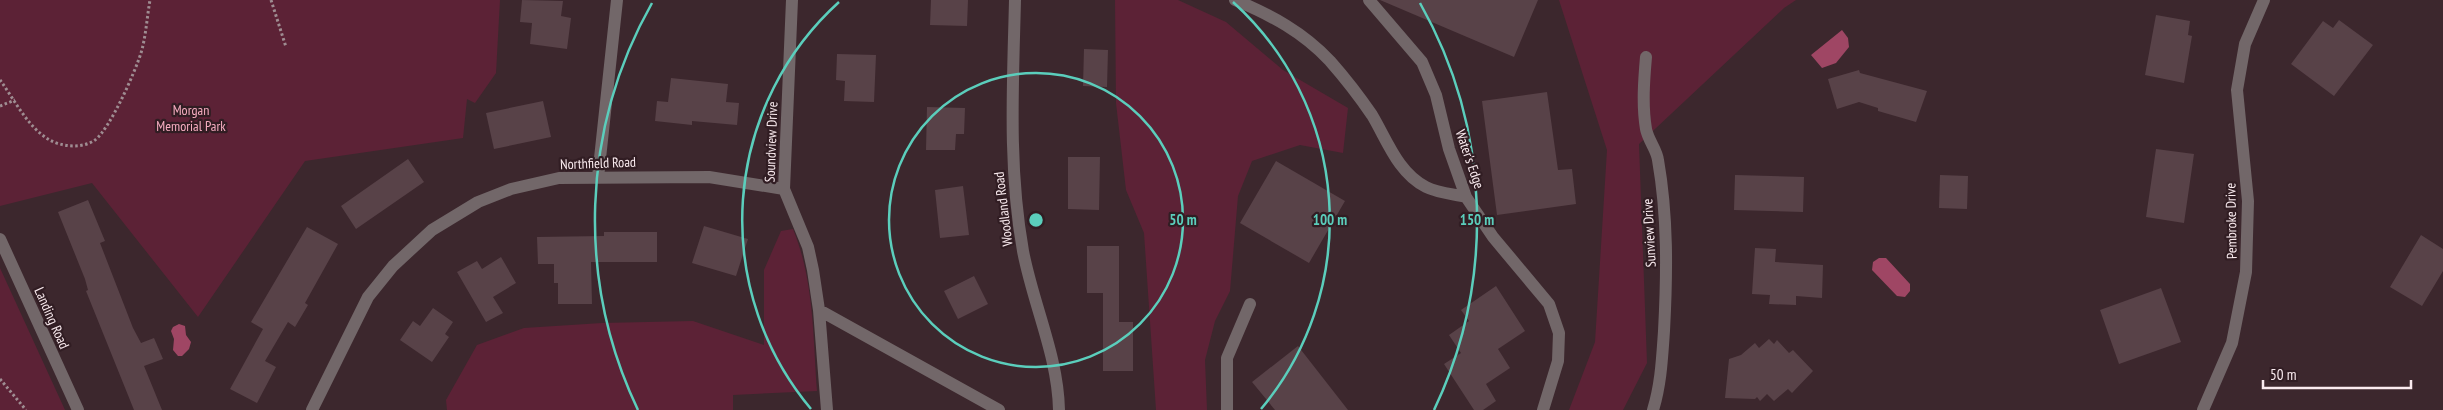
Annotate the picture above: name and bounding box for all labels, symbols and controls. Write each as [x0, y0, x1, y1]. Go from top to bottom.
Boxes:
park label: Morgan Memorial Park [156, 101, 226, 135]
street label: Soundview Drive [761, 101, 781, 183]
street label: Water's Edge [1452, 127, 1489, 191]
street label: Northfield Road [560, 153, 636, 173]
street label: Woodland Road [989, 171, 1017, 247]
street label: Pembroke Drive [2221, 183, 2241, 259]
street label: Sunview Drive [1638, 198, 1660, 268]
text: 50 m [1169, 210, 1197, 229]
text: 100 m [1313, 210, 1347, 229]
text: 150 m [1460, 210, 1494, 229]
centre of rings [1027, 211, 1045, 229]
street label: Landing Road [30, 284, 74, 352]
scale bar [2263, 358, 2410, 390]
text: 50 m [2270, 365, 2296, 384]

